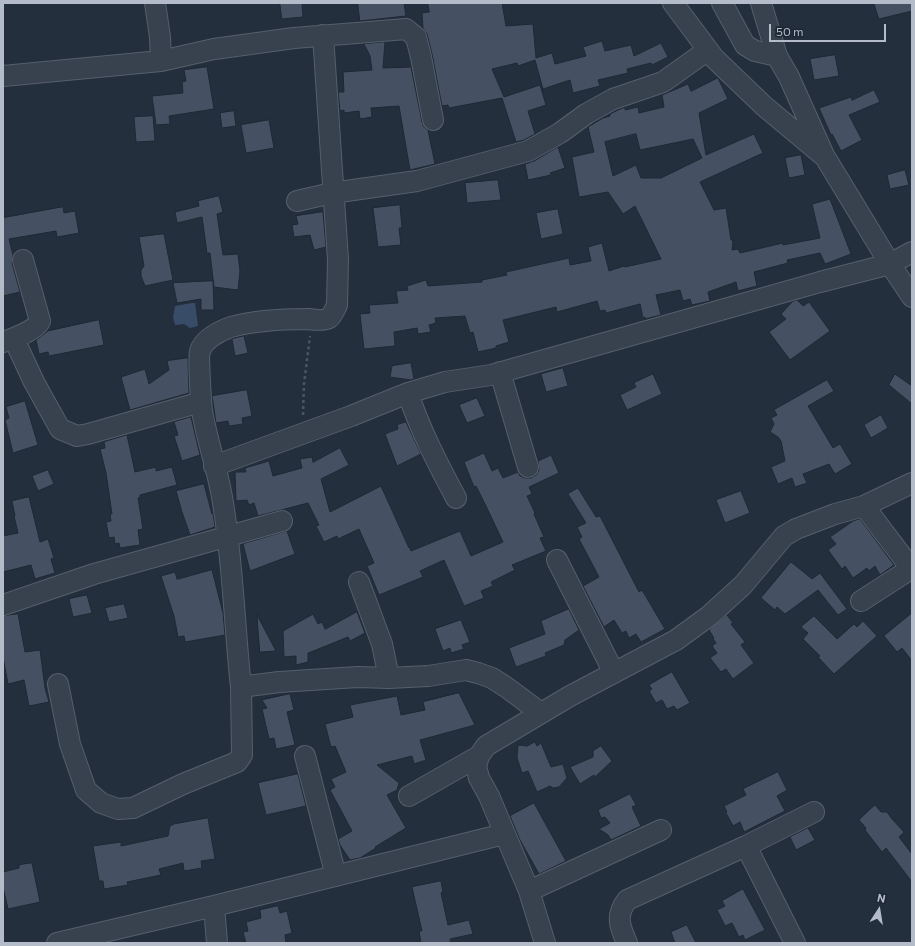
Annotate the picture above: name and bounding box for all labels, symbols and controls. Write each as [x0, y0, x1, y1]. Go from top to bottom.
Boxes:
scale bar [771, 16, 888, 42]
text: 50 m [776, 24, 804, 38]
north arrow [859, 890, 899, 930]
text: N [876, 891, 887, 905]

